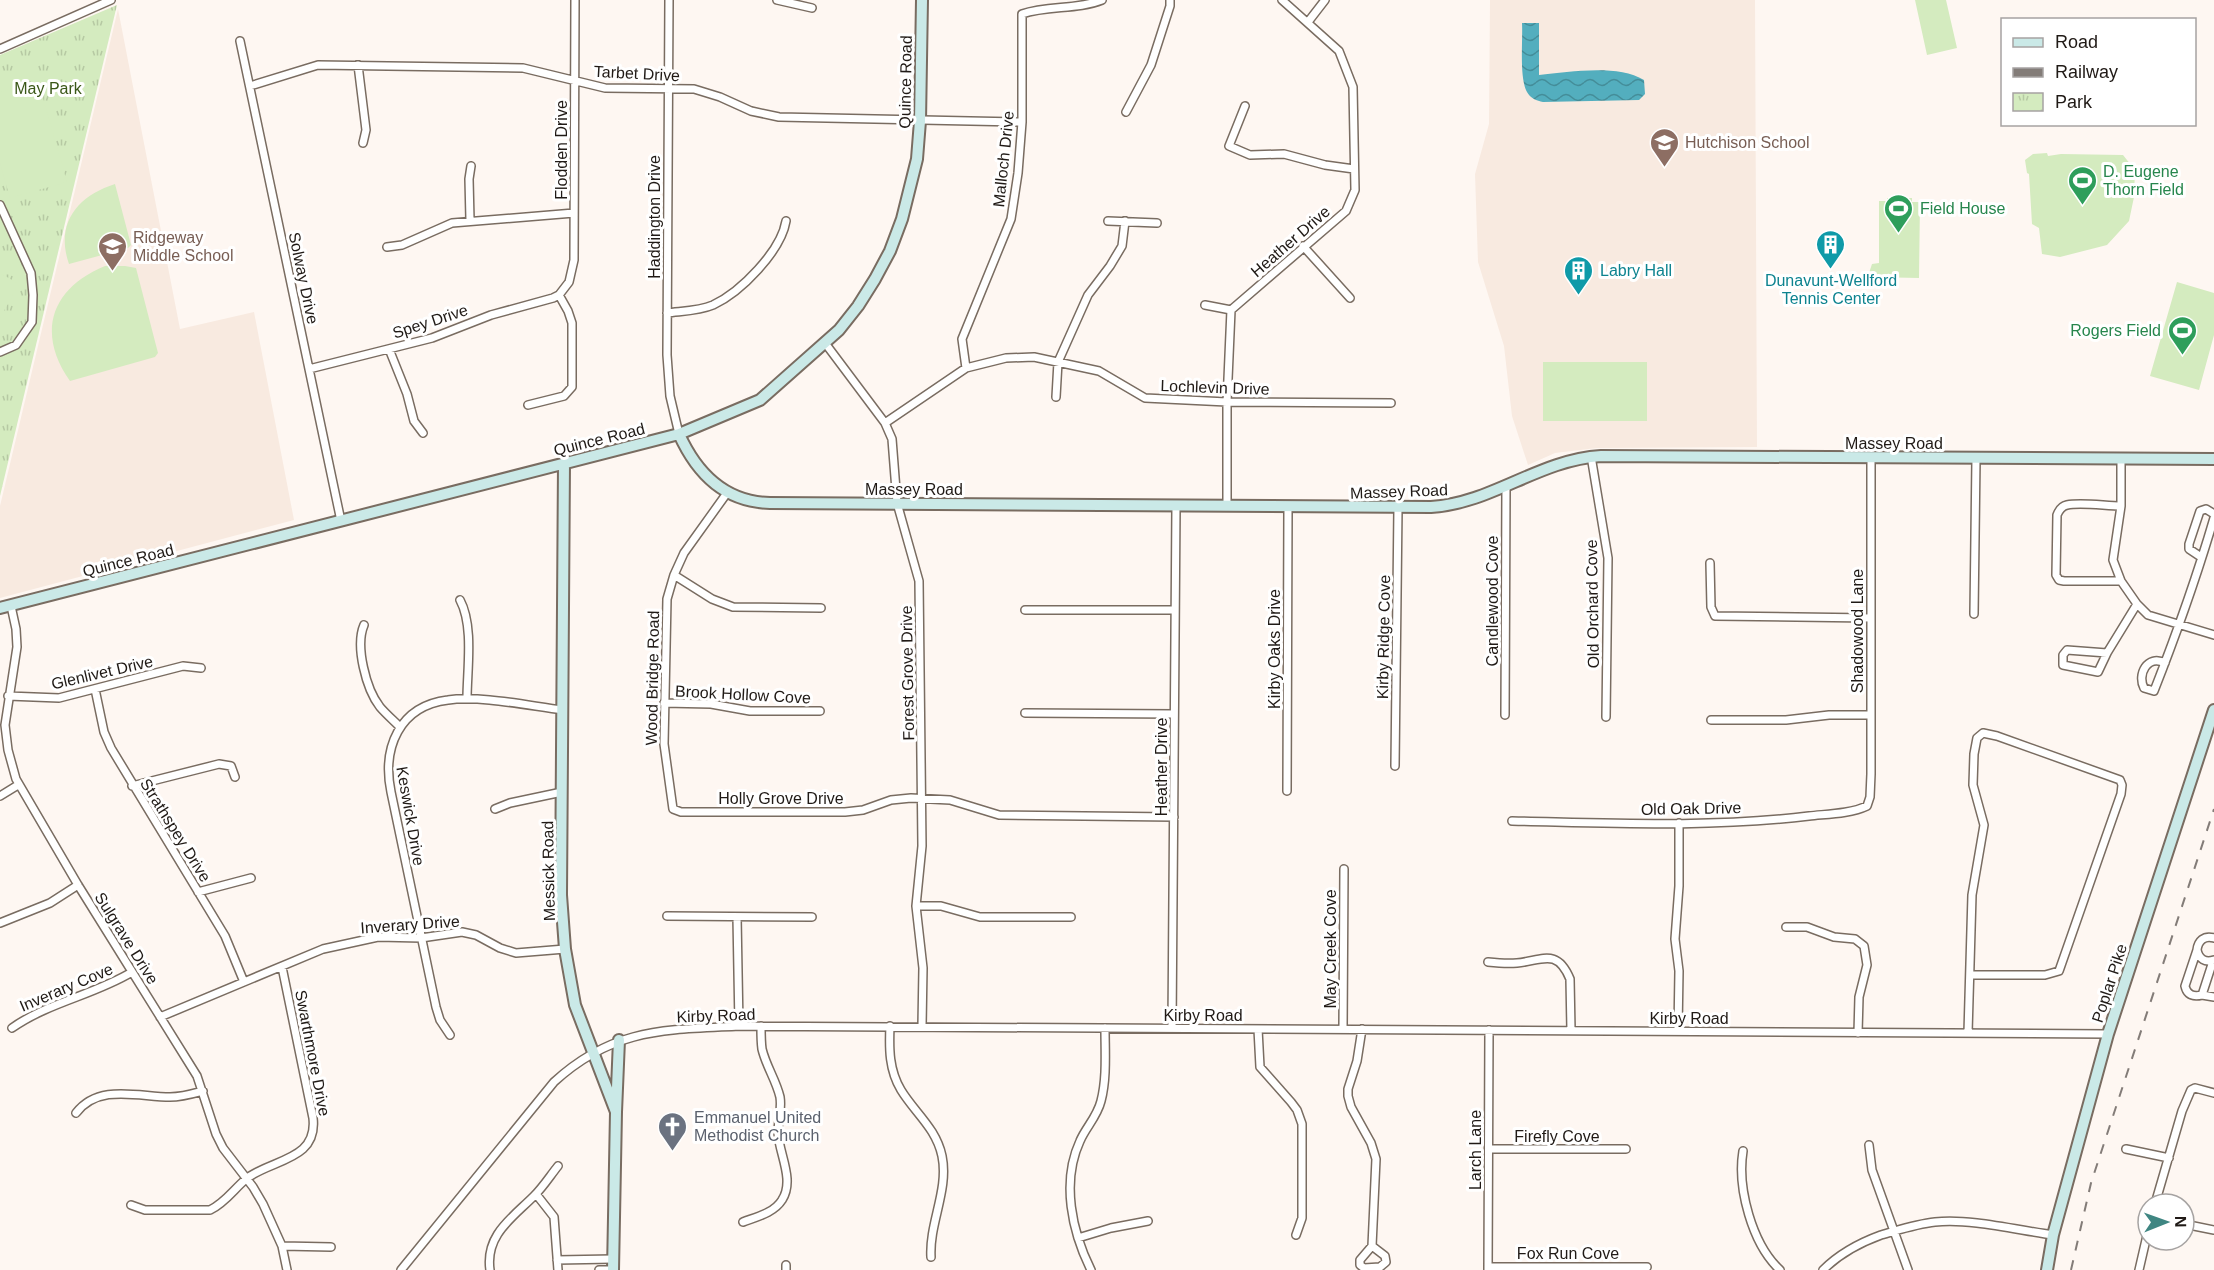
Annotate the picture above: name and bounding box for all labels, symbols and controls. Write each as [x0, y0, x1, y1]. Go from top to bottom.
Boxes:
legend [2001, 18, 2196, 126]
text: Road [2055, 32, 2098, 52]
street label: Quince Road [896, 35, 915, 129]
text: Railway [2055, 62, 2118, 82]
street label: Tarbet Drive [593, 63, 681, 84]
park label: May Park [14, 80, 83, 97]
text: Park [2055, 92, 2093, 112]
street label: Flodden Drive [553, 100, 570, 200]
street label: Malloch Drive [990, 110, 1017, 208]
school or university icon: Hutchison School [1648, 126, 1680, 168]
place label: Hutchison School [1685, 134, 1810, 151]
street label: Haddington Drive [646, 155, 663, 279]
place label: D. Eugene Thorn Field [2103, 163, 2184, 198]
sports icon: D. Eugene Thorn Field [2066, 164, 2098, 206]
sports icon: Field House [1883, 192, 1915, 234]
place label: Field House [1920, 200, 2005, 217]
street label: Heather Drive [1248, 203, 1333, 280]
building icon: Dunavunt-Wellford Tennis Center [1815, 228, 1847, 270]
place label: Ridgeway Middle School [133, 229, 234, 264]
school or university icon: Ridgeway Middle School [96, 230, 128, 272]
street label: Solway Drive [285, 231, 322, 326]
building icon: Labry Hall [1563, 254, 1595, 296]
place label: Labry Hall [1600, 262, 1672, 279]
place label: Dunavunt-Wellford Tennis Center [1765, 272, 1897, 307]
street label: Spey Drive [390, 301, 470, 342]
sports icon: Rogers Field [2166, 314, 2198, 356]
place label: Rogers Field [2070, 322, 2161, 339]
street label: Lochlevin Drive [1160, 377, 1270, 398]
street label: Quince Road [552, 420, 646, 459]
street label: Massey Road [1845, 435, 1943, 452]
street label: Massey Road [865, 481, 963, 498]
street label: Massey Road [1350, 481, 1448, 502]
street label: Candlewood Cove [1484, 536, 1501, 666]
street label: Old Orchard Cove [1583, 539, 1602, 669]
street label: Quince Road [81, 541, 175, 580]
street label: Shadowood Lane [1849, 569, 1866, 693]
street label: Kirby Ridge Cove [1374, 575, 1393, 699]
street label: Kirby Oaks Drive [1266, 589, 1283, 709]
street label: Forest Grove Drive [898, 605, 917, 741]
street label: Wood Bridge Road [643, 610, 662, 746]
street label: Glenlivet Drive [50, 652, 155, 692]
street label: Brook Hollow Cove [675, 682, 811, 707]
street label: Heather Drive [1153, 718, 1170, 816]
street label: Keswick Drive [393, 765, 428, 867]
street label: Strathspey Drive [137, 776, 214, 885]
street label: Holly Grove Drive [718, 790, 844, 807]
street label: Old Oak Drive [1641, 799, 1741, 818]
street label: Messick Road [539, 821, 558, 921]
street label: Sulgrave Drive [92, 889, 162, 987]
street label: May Creek Cove [1322, 889, 1339, 1009]
street label: Inverary Drive [360, 913, 460, 936]
street label: Poplar Pike [2089, 942, 2130, 1025]
street label: Inverary Cove [17, 960, 115, 1015]
street label: Swarthmore Drive [292, 989, 333, 1118]
street label: Kirby Road [676, 1006, 756, 1025]
street label: Kirby Road [1163, 1007, 1243, 1024]
street label: Kirby Road [1649, 1010, 1729, 1027]
place label: Emmanuel United Methodist Church [694, 1109, 821, 1144]
church icon: Emmanuel United Methodist Church [657, 1110, 689, 1152]
street label: Larch Lane [1467, 1110, 1484, 1190]
street label: Firefly Cove [1514, 1128, 1600, 1145]
north arrow [2136, 1192, 2196, 1252]
text: N [2172, 1216, 2189, 1228]
street label: Fox Run Cove [1517, 1245, 1619, 1262]

